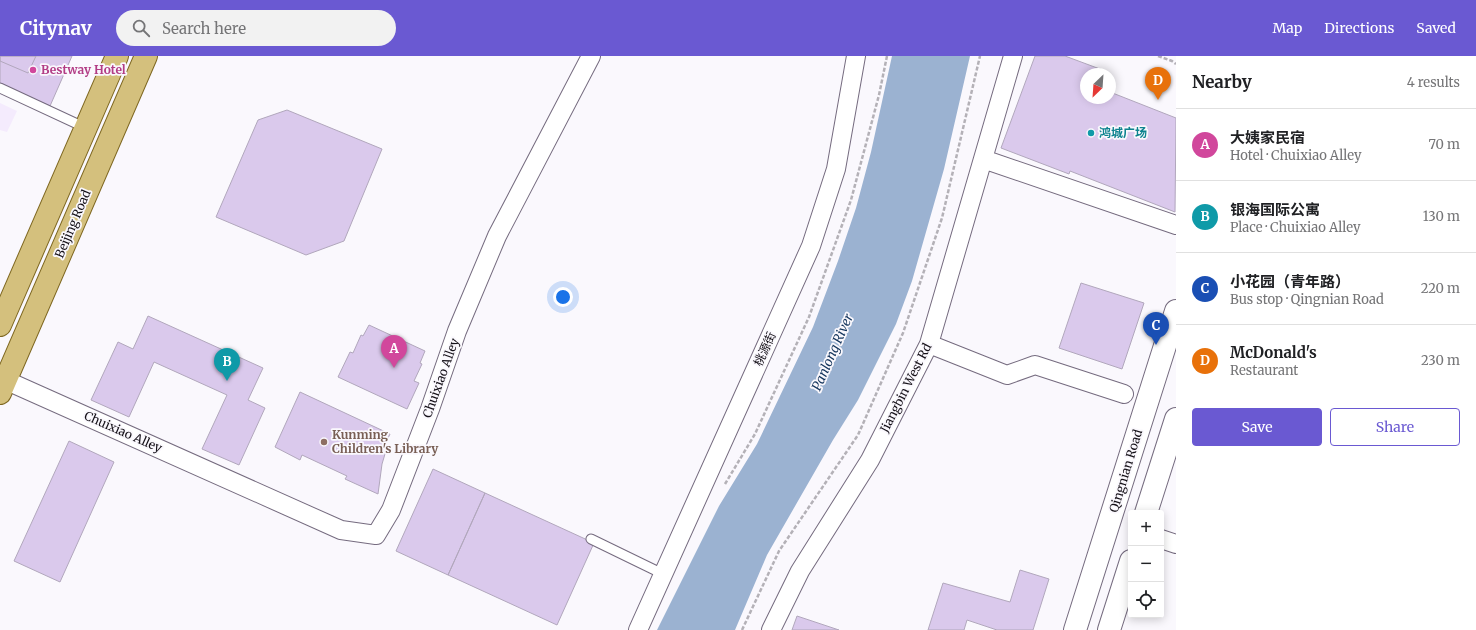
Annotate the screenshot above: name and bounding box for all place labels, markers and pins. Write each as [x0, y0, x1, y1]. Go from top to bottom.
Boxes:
place label: Bestway Hotel [41, 62, 126, 77]
marker: Bestway Hotel [28, 65, 38, 75]
pin: D [1145, 67, 1171, 100]
place label: 鸿城广场 [1099, 125, 1147, 140]
marker: 鸿城广场 [1086, 128, 1096, 138]
pin: C [1143, 312, 1169, 345]
pin: A [381, 335, 407, 368]
pin: B [214, 348, 240, 381]
place label: Kunming Children's Library [332, 427, 439, 456]
marker: Kunming Children's Library [319, 437, 329, 447]

